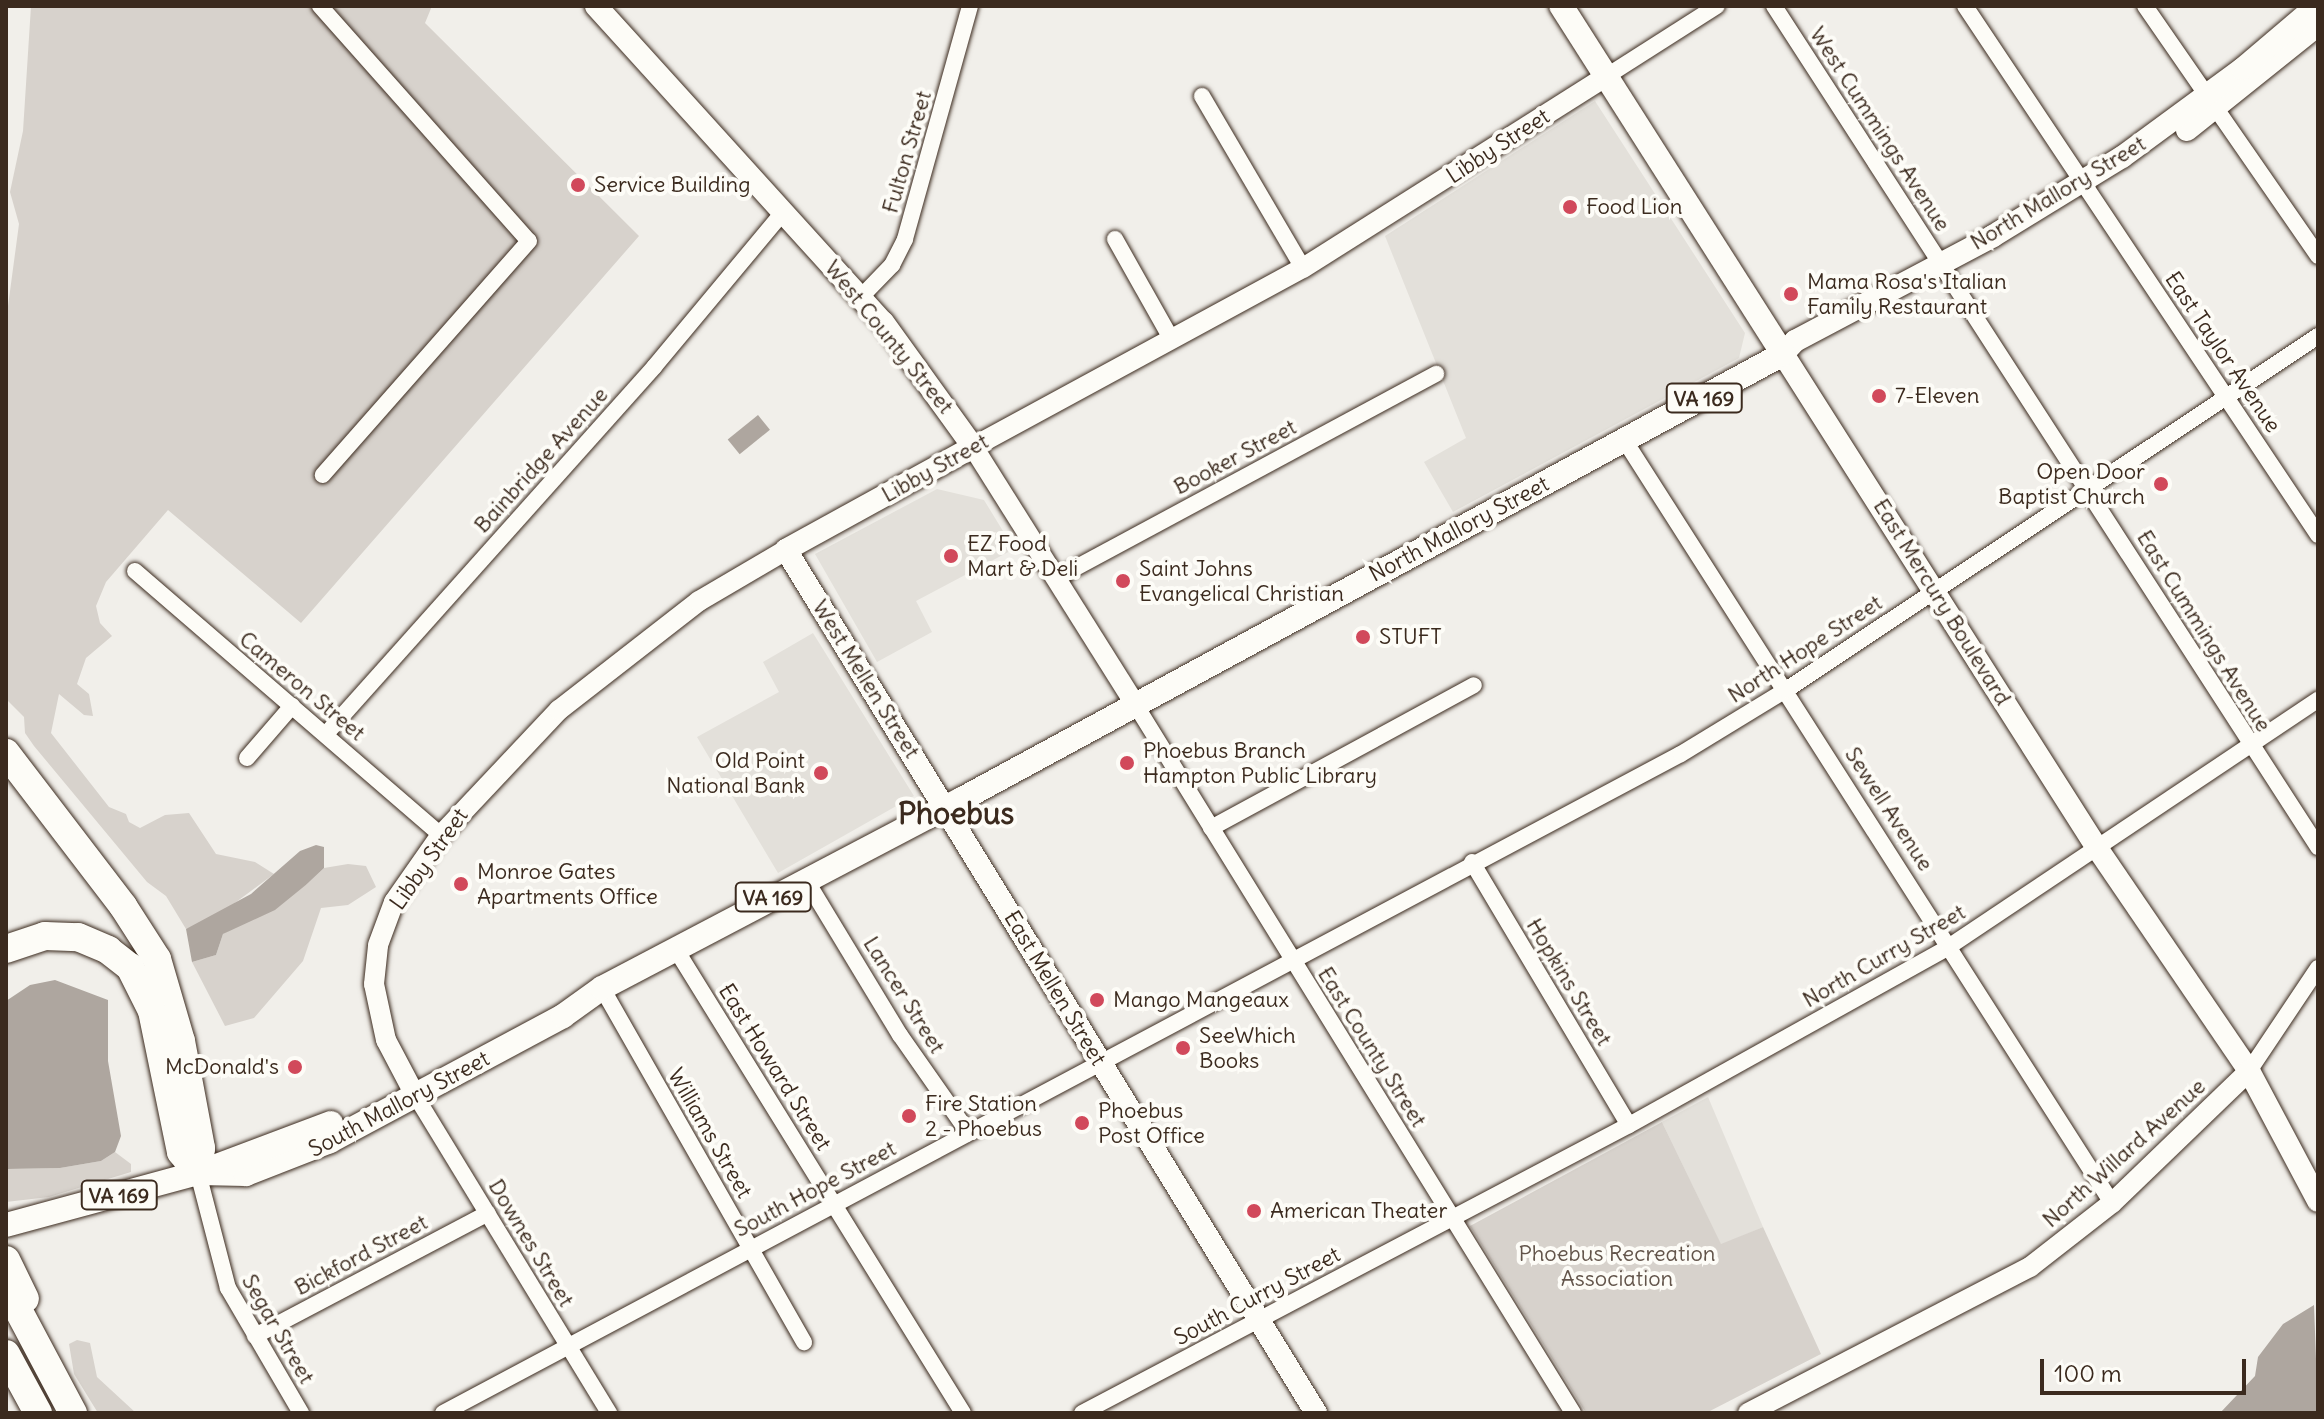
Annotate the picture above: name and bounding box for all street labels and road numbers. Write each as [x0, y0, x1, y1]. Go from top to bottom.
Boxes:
street label: West Cummings Avenue [1804, 22, 1956, 236]
street label: Fulton Street [877, 88, 937, 216]
street label: Libby Street [1441, 103, 1555, 189]
street label: North Mallory Street [1966, 130, 2150, 256]
street label: West County Street [819, 255, 959, 419]
street label: East Taylor Avenue [2159, 267, 2287, 437]
street label: Bainbridge Avenue [469, 382, 613, 538]
road number: VA 169 [1664, 382, 1744, 414]
street label: Booker Street [1169, 414, 1301, 500]
street label: Libby Street [877, 428, 993, 508]
street label: North Mallory Street [1365, 470, 1553, 588]
street label: East Mercury Boulevard [1868, 494, 2016, 710]
street label: East Cummings Avenue [2131, 525, 2277, 737]
street label: North Hope Street [1723, 589, 1887, 709]
street label: West Mellen Street [807, 595, 925, 763]
street label: Cameron Street [234, 626, 370, 746]
street label: Sewell Avenue [1839, 742, 1939, 876]
street label: Libby Street [384, 803, 474, 915]
road number: VA 169 [733, 881, 813, 913]
street label: North Curry Street [1798, 899, 1970, 1013]
street label: East Mellen Street [998, 906, 1112, 1070]
street label: Hopkins Street [1521, 914, 1617, 1050]
street label: Lancer Street [858, 932, 950, 1058]
street label: East County Street [1312, 962, 1432, 1132]
street label: East Howard Street [713, 979, 837, 1155]
street label: South Mallory Street [304, 1045, 494, 1163]
street label: Williams Street [662, 1063, 758, 1203]
street label: North Willard Avenue [2037, 1073, 2211, 1233]
street label: South Hope Street [730, 1135, 900, 1243]
street label: Downes Street [483, 1175, 579, 1311]
road number: VA 169 [79, 1179, 159, 1211]
street label: Bickford Street [290, 1209, 432, 1301]
street label: South Curry Street [1169, 1241, 1345, 1351]
street label: Segar Street [236, 1270, 320, 1388]

